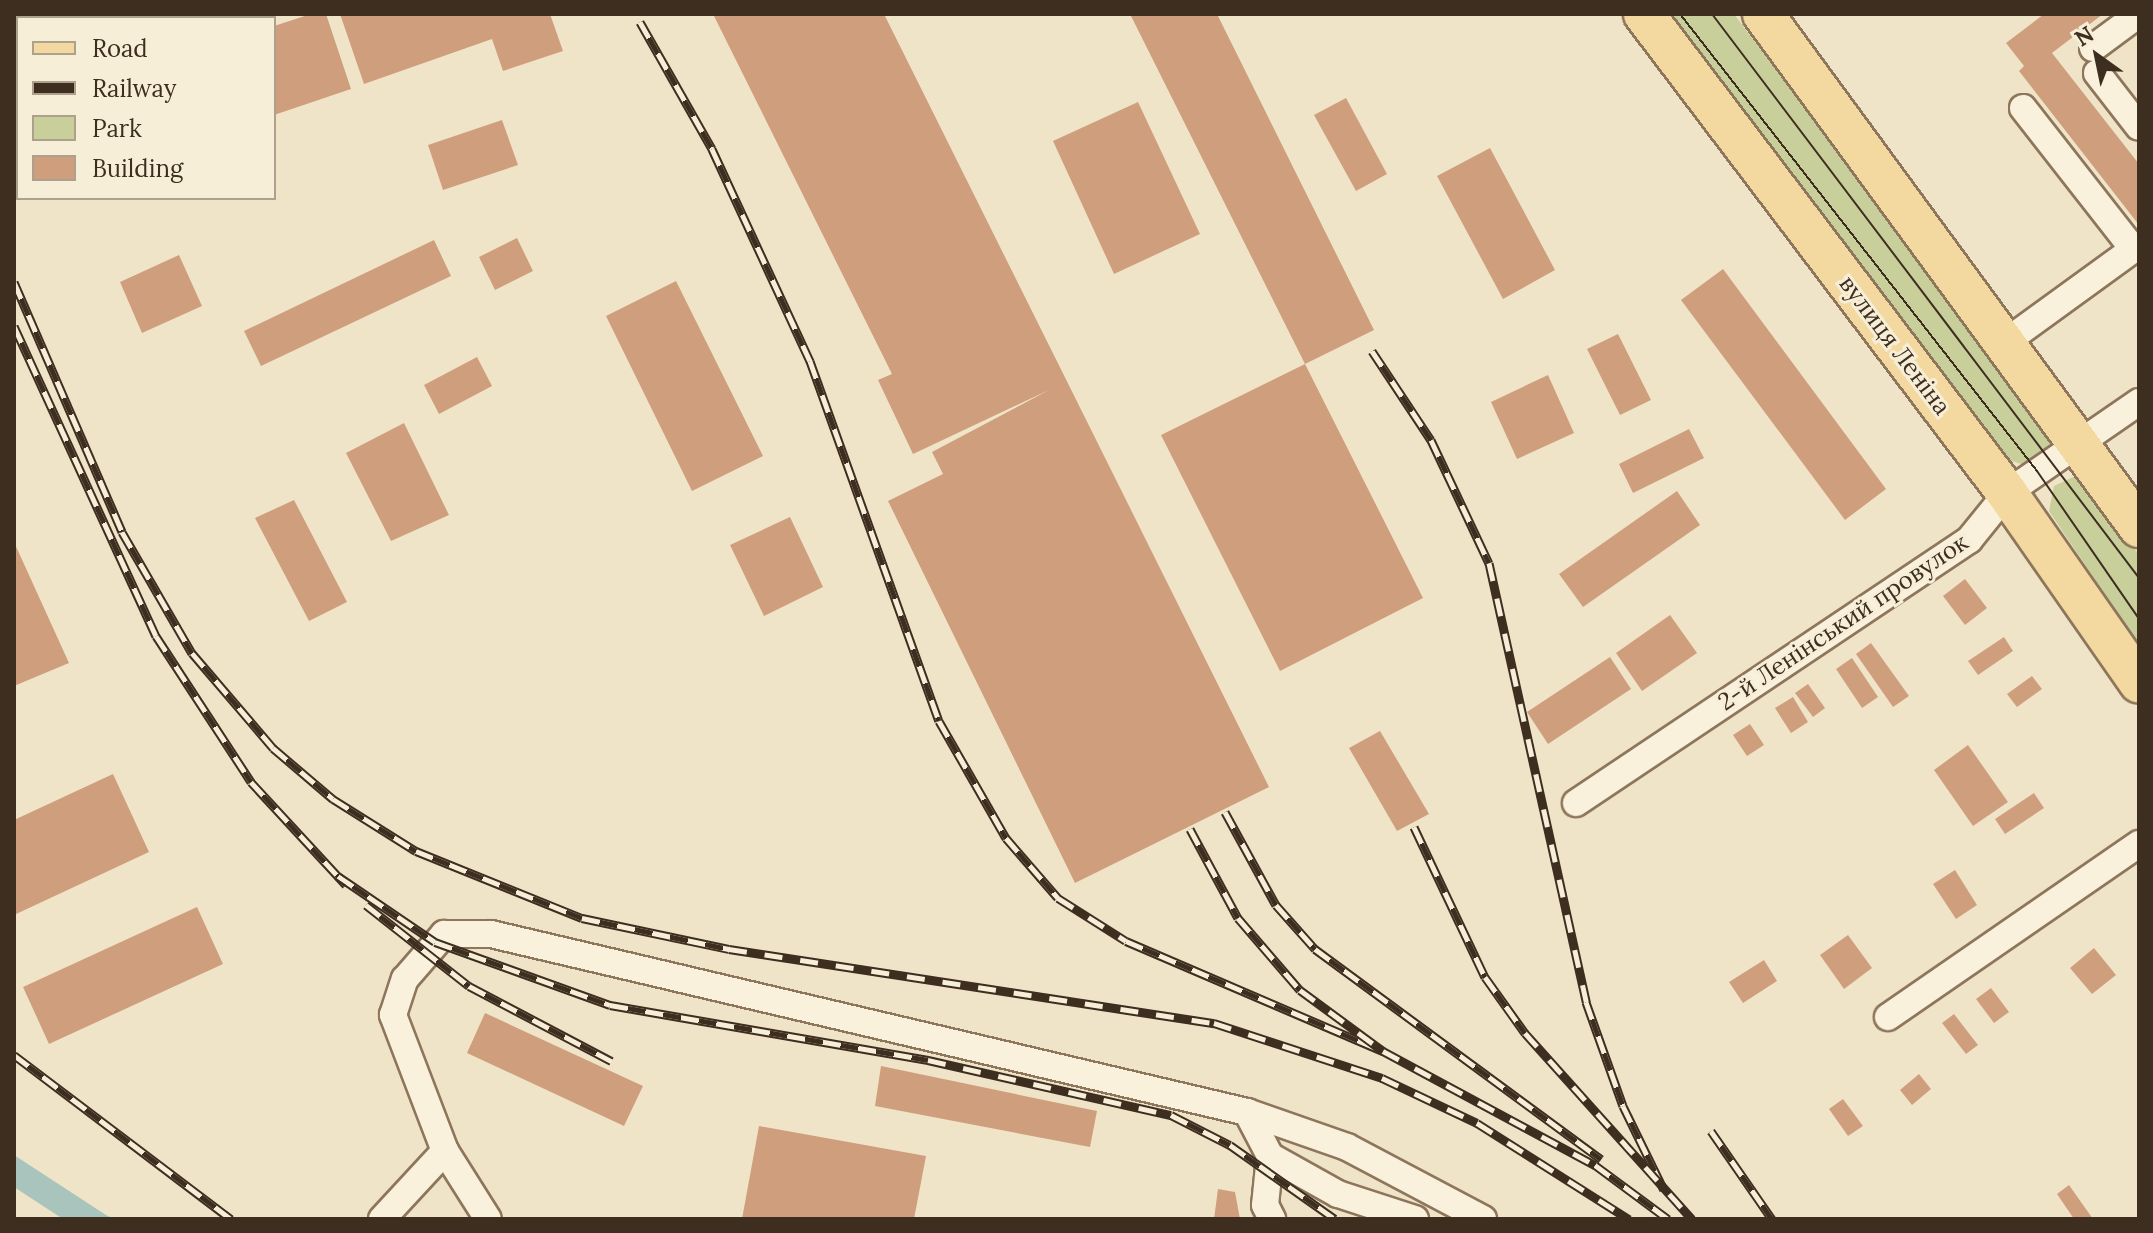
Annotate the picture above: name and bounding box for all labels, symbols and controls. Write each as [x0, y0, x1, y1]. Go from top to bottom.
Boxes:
legend [16, 16, 276, 200]
north arrow [2057, 16, 2137, 96]
text: N [2069, 20, 2099, 52]
text: Road [92, 33, 148, 64]
text: Railway [92, 73, 176, 104]
text: Park [92, 113, 142, 144]
text: Building [92, 153, 183, 184]
street label: вулиця Леніна [1833, 270, 1957, 420]
street label: 2-й Ленінський провулок [1713, 528, 1973, 716]

